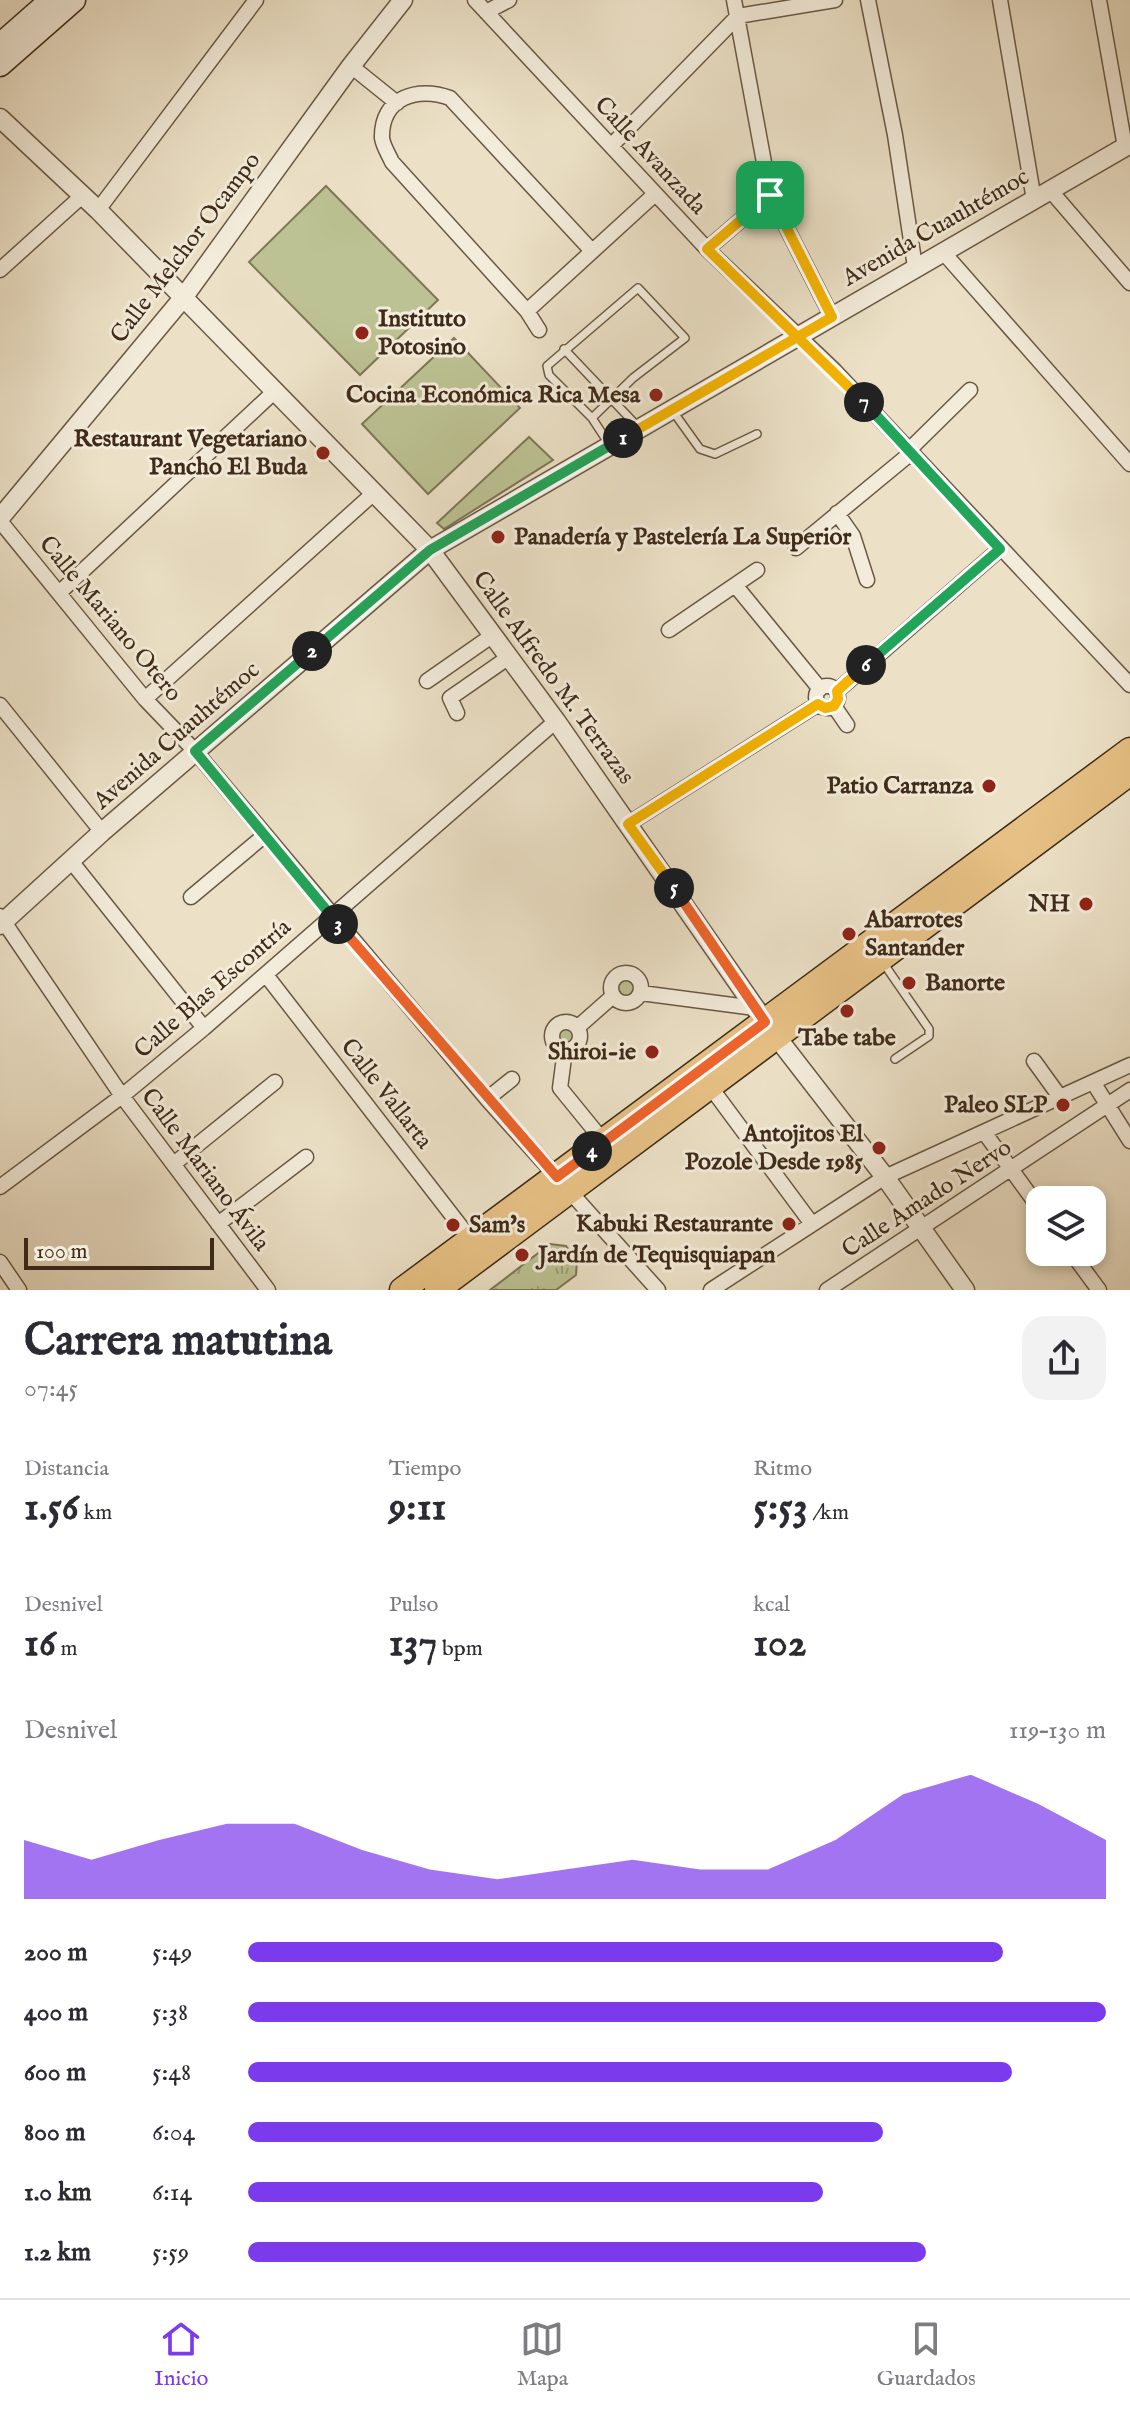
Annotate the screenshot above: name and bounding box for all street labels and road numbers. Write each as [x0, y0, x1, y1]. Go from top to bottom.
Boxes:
street label: Calle Avanzada [587, 90, 713, 222]
street label: Calle Melchor Ocampo [104, 146, 268, 350]
street label: Avenida Cuauhtémoc [836, 162, 1035, 295]
street label: Calle Mariano Otero [32, 530, 189, 708]
street label: Calle Alfredo M. Terrazas [465, 565, 641, 791]
street label: Avenida Cuauhtémoc [87, 655, 267, 818]
street label: Calle Blas Escontría [128, 912, 298, 1066]
street label: Calle Vallarta [333, 1032, 439, 1156]
street label: Calle Mariano Ávila [134, 1082, 277, 1258]
street label: Calle Amado Nervo [836, 1133, 1018, 1265]

